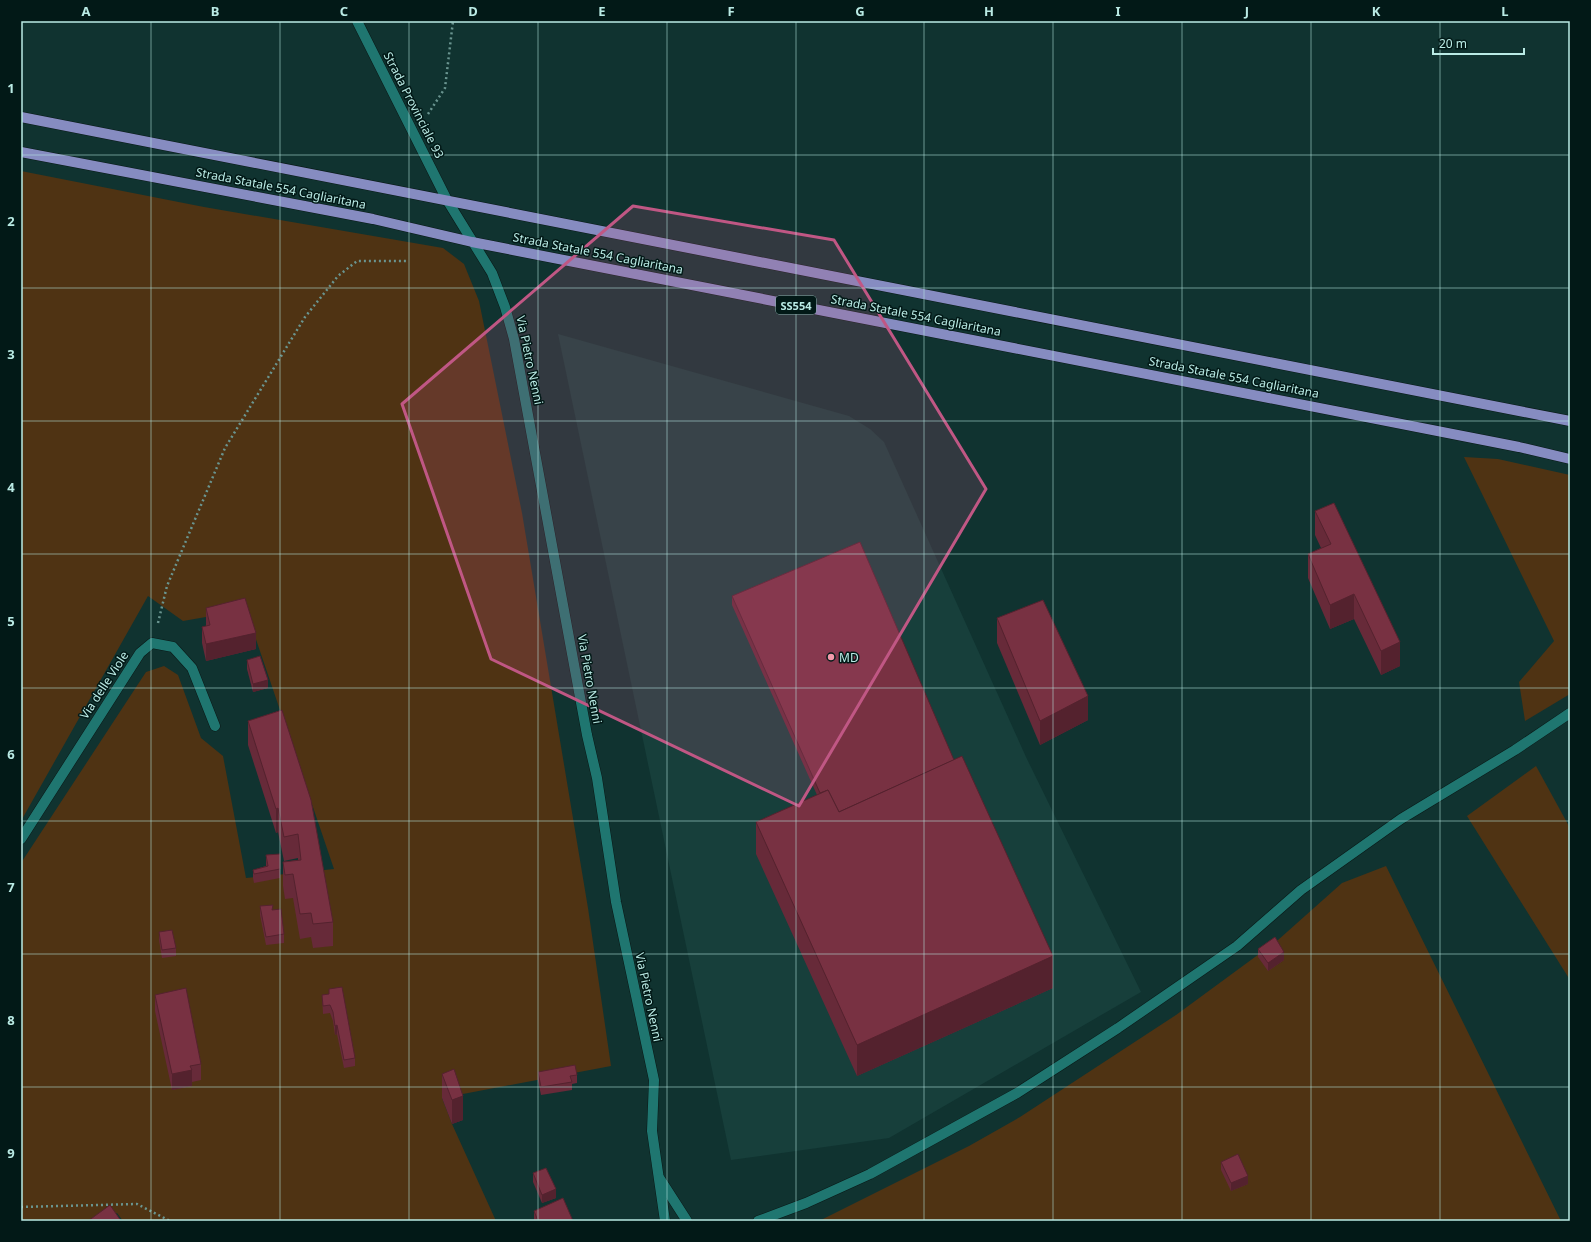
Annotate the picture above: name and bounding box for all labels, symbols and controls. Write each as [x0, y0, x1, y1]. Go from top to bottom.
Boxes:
text: A [82, 2, 91, 20]
text: B [211, 2, 219, 20]
text: C [340, 2, 348, 20]
text: D [468, 2, 478, 20]
text: E [598, 2, 606, 20]
text: F [727, 2, 735, 20]
text: G [855, 2, 865, 20]
text: H [984, 2, 994, 20]
text: I [1115, 2, 1121, 20]
text: J [1244, 2, 1249, 20]
text: K [1372, 2, 1381, 20]
text: L [1501, 2, 1509, 20]
scale bar [1433, 30, 1524, 56]
text: 20 m [1439, 35, 1467, 52]
street label: Strada Provinciale 93 [380, 49, 448, 161]
text: 1 [7, 79, 15, 97]
street label: Strada Statale 554 Cagliaritana [195, 163, 367, 213]
text: 2 [7, 212, 15, 230]
street label: Strada Statale 554 Cagliaritana [512, 228, 684, 278]
street label: Strada Statale 554 Cagliaritana [830, 290, 1002, 340]
road number: SS554 [776, 296, 816, 314]
street label: Via Pietro Nenni [512, 314, 548, 406]
text: 3 [7, 345, 15, 363]
street label: Strada Statale 554 Cagliaritana [1148, 352, 1320, 402]
text: 4 [7, 478, 15, 496]
text: 5 [7, 612, 15, 630]
street label: Via Pietro Nenni [574, 633, 606, 725]
street label: Via delle Viole [76, 648, 132, 722]
place label: MD [839, 649, 859, 666]
marker: MD [826, 652, 836, 662]
text: 6 [7, 745, 15, 763]
text: 7 [7, 878, 15, 896]
street label: Via Pietro Nenni [631, 951, 667, 1043]
text: 8 [7, 1011, 15, 1029]
text: 9 [7, 1144, 15, 1162]

